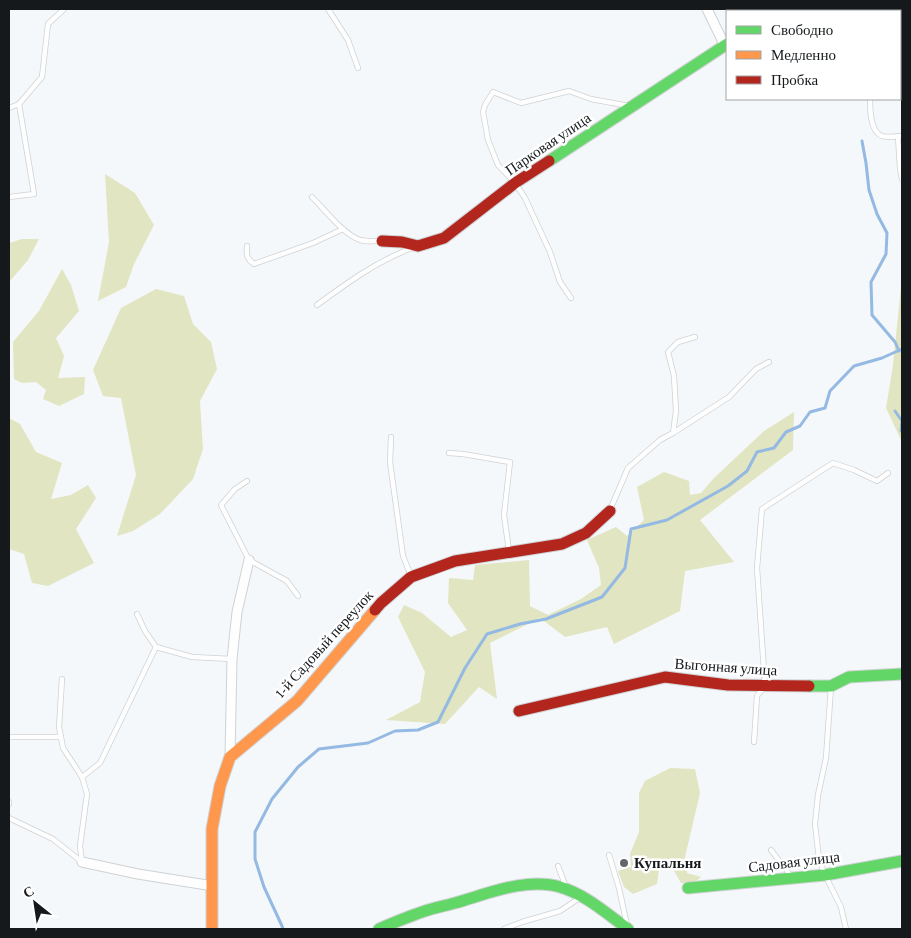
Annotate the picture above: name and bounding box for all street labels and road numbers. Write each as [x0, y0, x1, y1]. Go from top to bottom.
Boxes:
street label: Парковая улица [502, 109, 594, 178]
street label: 1-й Садовый переулок [272, 587, 377, 701]
street label: Выгонная улица [674, 655, 778, 679]
street label: Садовая улица [747, 848, 841, 876]

